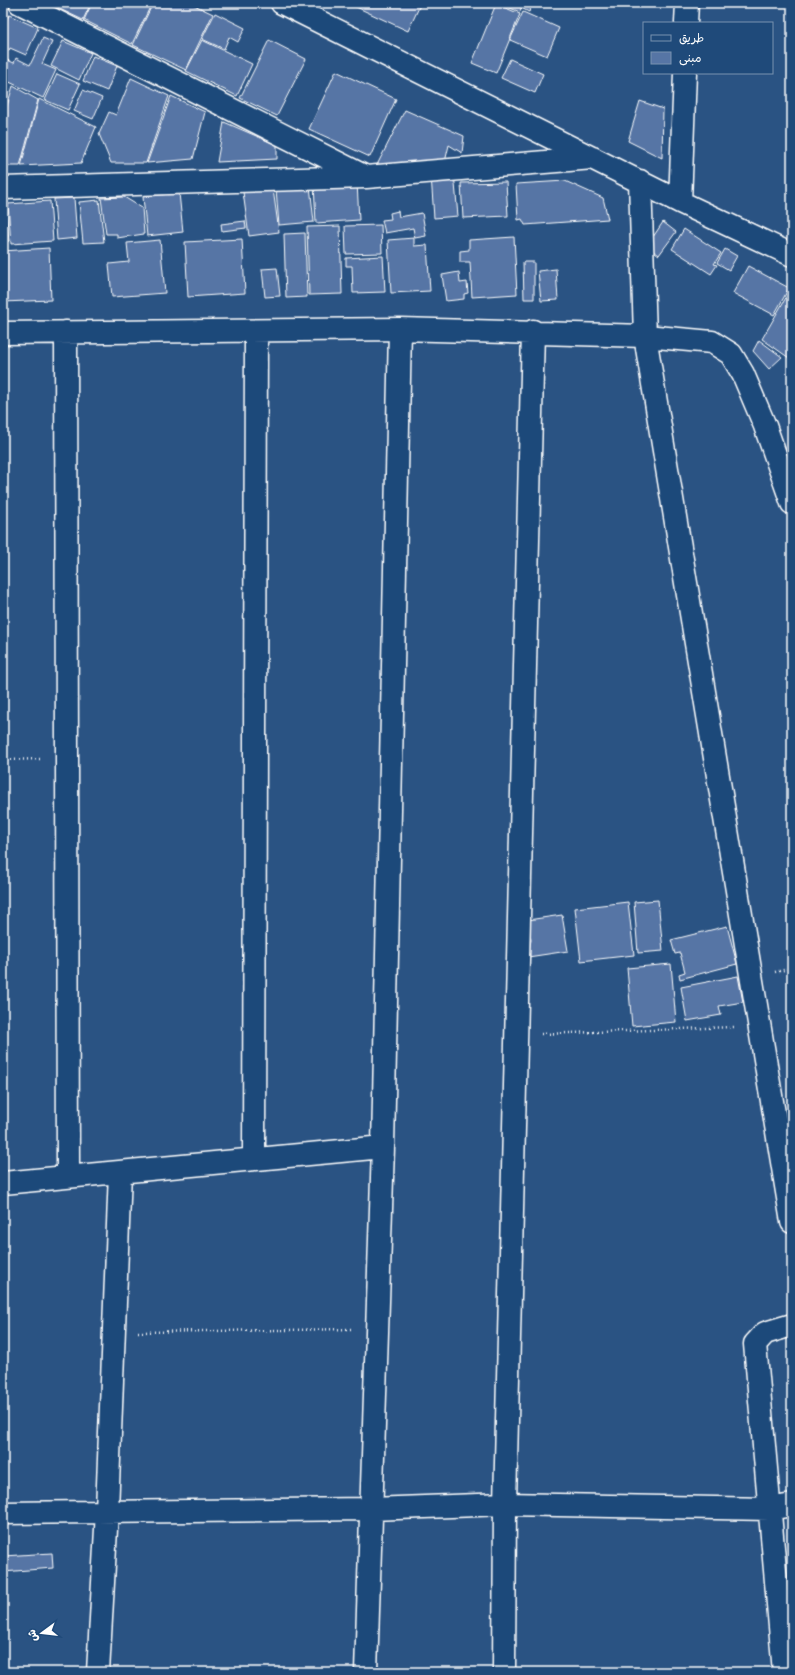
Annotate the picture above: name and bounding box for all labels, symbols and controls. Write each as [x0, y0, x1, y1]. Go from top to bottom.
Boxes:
legend [643, 22, 773, 74]
text: طريق [679, 28, 704, 46]
text: مبنى [679, 48, 702, 66]
north arrow [22, 1613, 62, 1653]
text: ش [22, 1628, 42, 1644]

